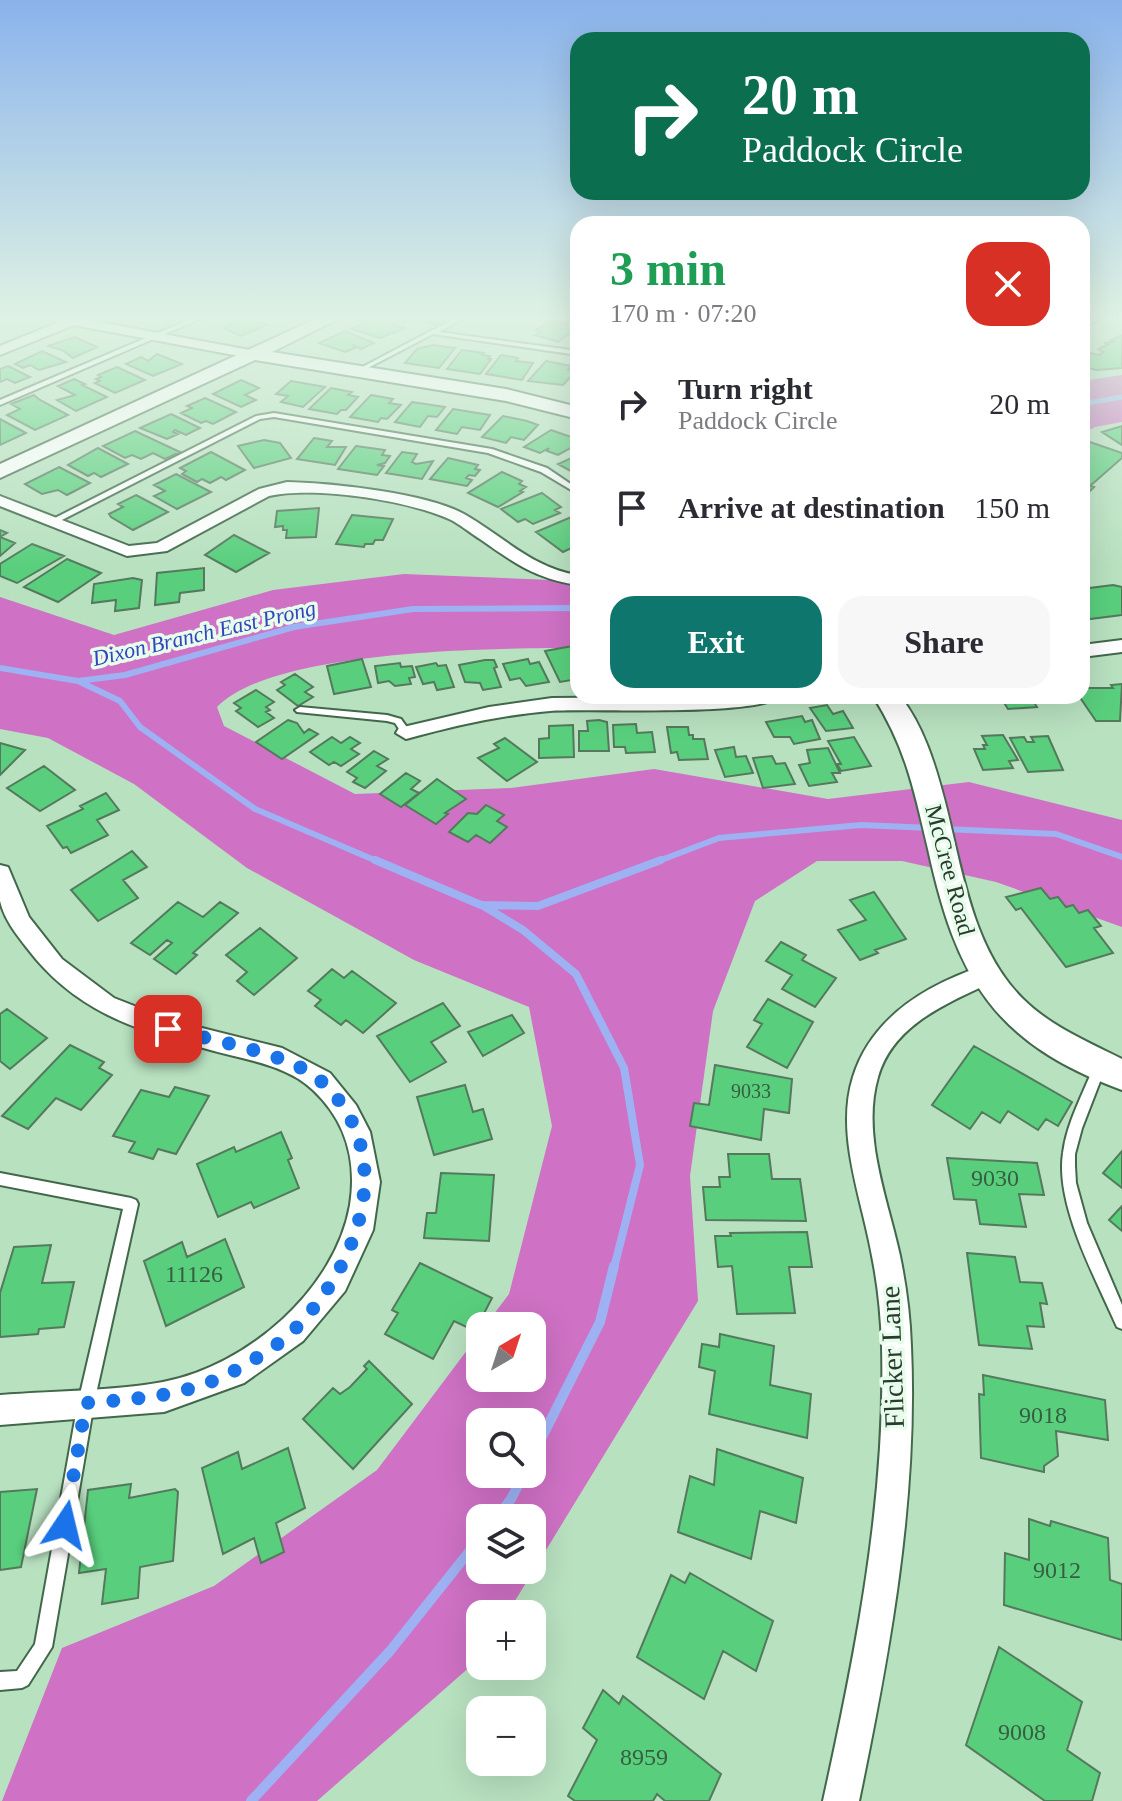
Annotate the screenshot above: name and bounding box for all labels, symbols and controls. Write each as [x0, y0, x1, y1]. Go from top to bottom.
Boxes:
icon: right [610, 64, 714, 168]
text: 20 m [742, 64, 859, 126]
text: Paddock Circle [742, 130, 963, 170]
text: 3 min [610, 242, 726, 295]
button: close [966, 242, 1050, 326]
text: 170 m · 07:20 [610, 299, 757, 328]
text: Turn right [678, 372, 813, 405]
icon: right [610, 382, 654, 426]
text: 20 m [989, 387, 1050, 420]
text: Paddock Circle [678, 406, 838, 435]
icon: arrive [610, 486, 654, 530]
text: Arrive at destination [678, 491, 945, 524]
text: 150 m [974, 491, 1050, 524]
water label: Dixon Branch East Prong [89, 595, 318, 671]
button: Exit [610, 596, 822, 688]
button: Share [838, 596, 1050, 688]
street label: McCree Road [920, 802, 980, 938]
pin [134, 995, 202, 1063]
icon: arrive [146, 1007, 190, 1051]
house number: 9033 [731, 1080, 771, 1102]
house number: 9030 [971, 1165, 1019, 1191]
house number: 11126 [165, 1261, 223, 1287]
street label: Flicker Lane [874, 1285, 910, 1429]
north arrow [466, 1312, 546, 1392]
map controls [466, 1312, 546, 1776]
house number: 9018 [1019, 1402, 1067, 1428]
button: search [466, 1408, 546, 1488]
position arrow [23, 1483, 107, 1567]
button: layers [466, 1504, 546, 1584]
house number: 9012 [1033, 1557, 1081, 1583]
button: + [466, 1600, 546, 1680]
button: − [466, 1696, 546, 1776]
house number: 9008 [998, 1719, 1046, 1745]
house number: 8959 [620, 1744, 668, 1770]

